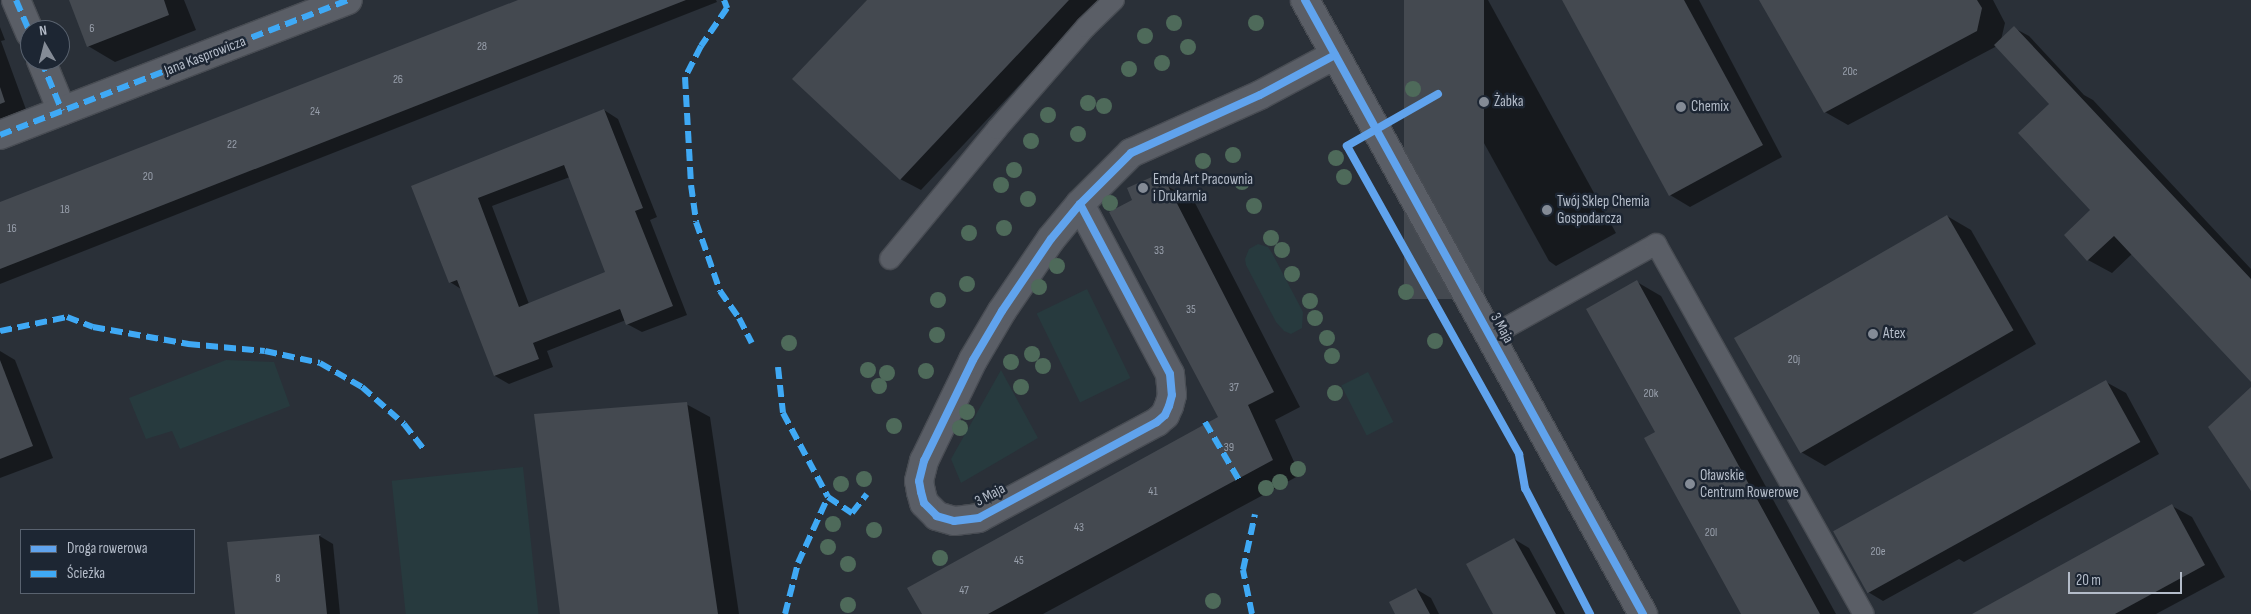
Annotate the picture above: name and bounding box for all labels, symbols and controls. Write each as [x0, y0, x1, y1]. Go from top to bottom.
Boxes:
north arrow [20, 20, 70, 70]
text: N [38, 22, 48, 40]
house number: 6 [89, 22, 95, 36]
street label: Jana Kasprowicza [162, 32, 248, 80]
house number: 28 [477, 40, 487, 54]
house number: 20c [1842, 65, 1858, 79]
house number: 26 [393, 73, 403, 87]
place label: Żabka [1494, 93, 1524, 111]
marker: Żabka [1478, 96, 1490, 108]
place label: Chemix [1691, 98, 1729, 116]
marker: Chemix [1675, 101, 1687, 113]
house number: 24 [310, 105, 320, 119]
house number: 22 [227, 138, 237, 152]
house number: 20 [143, 170, 153, 184]
place label: Emda Art Pracownia i Drukarnia [1153, 170, 1253, 205]
marker: Emda Art Pracownia i Drukarnia [1137, 182, 1149, 194]
place label: Twój Sklep Chemia Gospodarcza [1557, 192, 1650, 227]
house number: 18 [60, 203, 70, 217]
marker: Twój Sklep Chemia Gospodarcza [1541, 204, 1553, 216]
house number: 16 [7, 222, 17, 236]
house number: 33 [1154, 244, 1164, 258]
house number: 35 [1186, 303, 1196, 317]
street label: 3 Maja [1486, 310, 1518, 346]
place label: Atex [1883, 325, 1905, 343]
marker: Atex [1867, 328, 1879, 340]
house number: 20j [1788, 353, 1800, 367]
house number: 37 [1229, 381, 1239, 395]
house number: 20k [1644, 387, 1658, 401]
house number: 39 [1224, 441, 1234, 455]
place label: Oławskie Centrum Rowerowe [1700, 466, 1799, 501]
marker: Oławskie Centrum Rowerowe [1684, 478, 1696, 490]
street label: 3 Maja [972, 480, 1008, 510]
house number: 41 [1148, 485, 1158, 499]
house number: 43 [1074, 521, 1084, 535]
house number: 20l [1705, 526, 1717, 540]
legend [20, 529, 195, 594]
text: Droga rowerowa [67, 539, 147, 558]
house number: 20e [1870, 545, 1886, 559]
house number: 45 [1014, 554, 1024, 568]
scale bar [2071, 562, 2185, 594]
text: Ścieżka [67, 564, 105, 583]
text: 20 m [2076, 571, 2101, 590]
house number: 8 [275, 572, 281, 586]
house number: 47 [959, 584, 969, 598]

